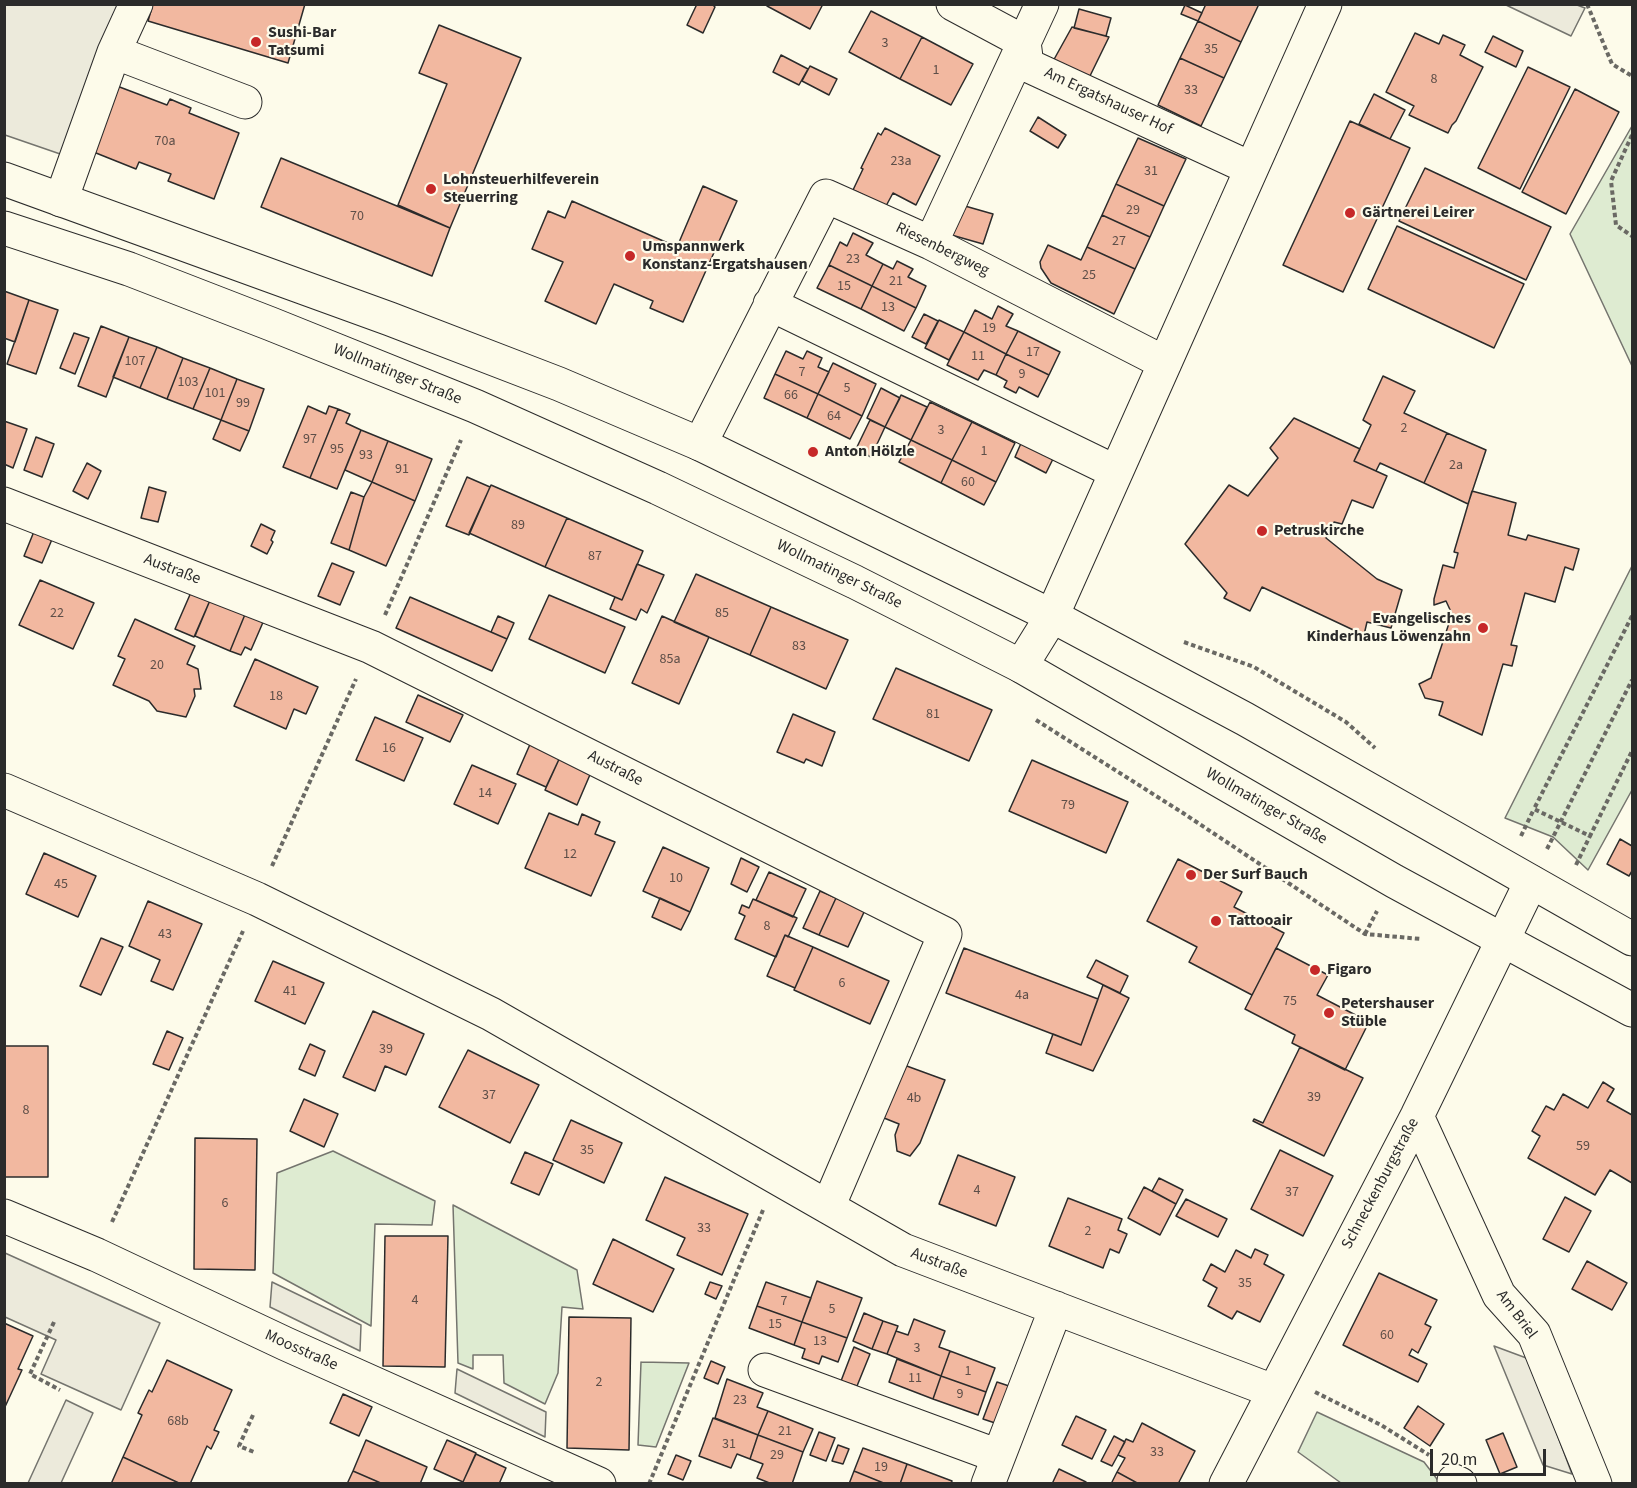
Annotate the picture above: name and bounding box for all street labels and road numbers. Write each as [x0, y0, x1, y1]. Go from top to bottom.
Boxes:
street label: Am Ergatshauser Hof [1041, 64, 1175, 140]
street label: Riesenbergweg [892, 219, 992, 281]
street label: Wollmatinger Straße [330, 340, 464, 410]
street label: Wollmatinger Straße [773, 536, 905, 614]
street label: Austraße [141, 550, 203, 590]
street label: Austraße [584, 747, 646, 791]
street label: Wollmatinger Straße [1202, 764, 1330, 850]
street label: Schneckenburgstraße [1338, 1115, 1424, 1253]
street label: Austraße [908, 1244, 970, 1284]
street label: Am Briel [1491, 1287, 1541, 1343]
street label: Moosstraße [262, 1326, 340, 1376]

